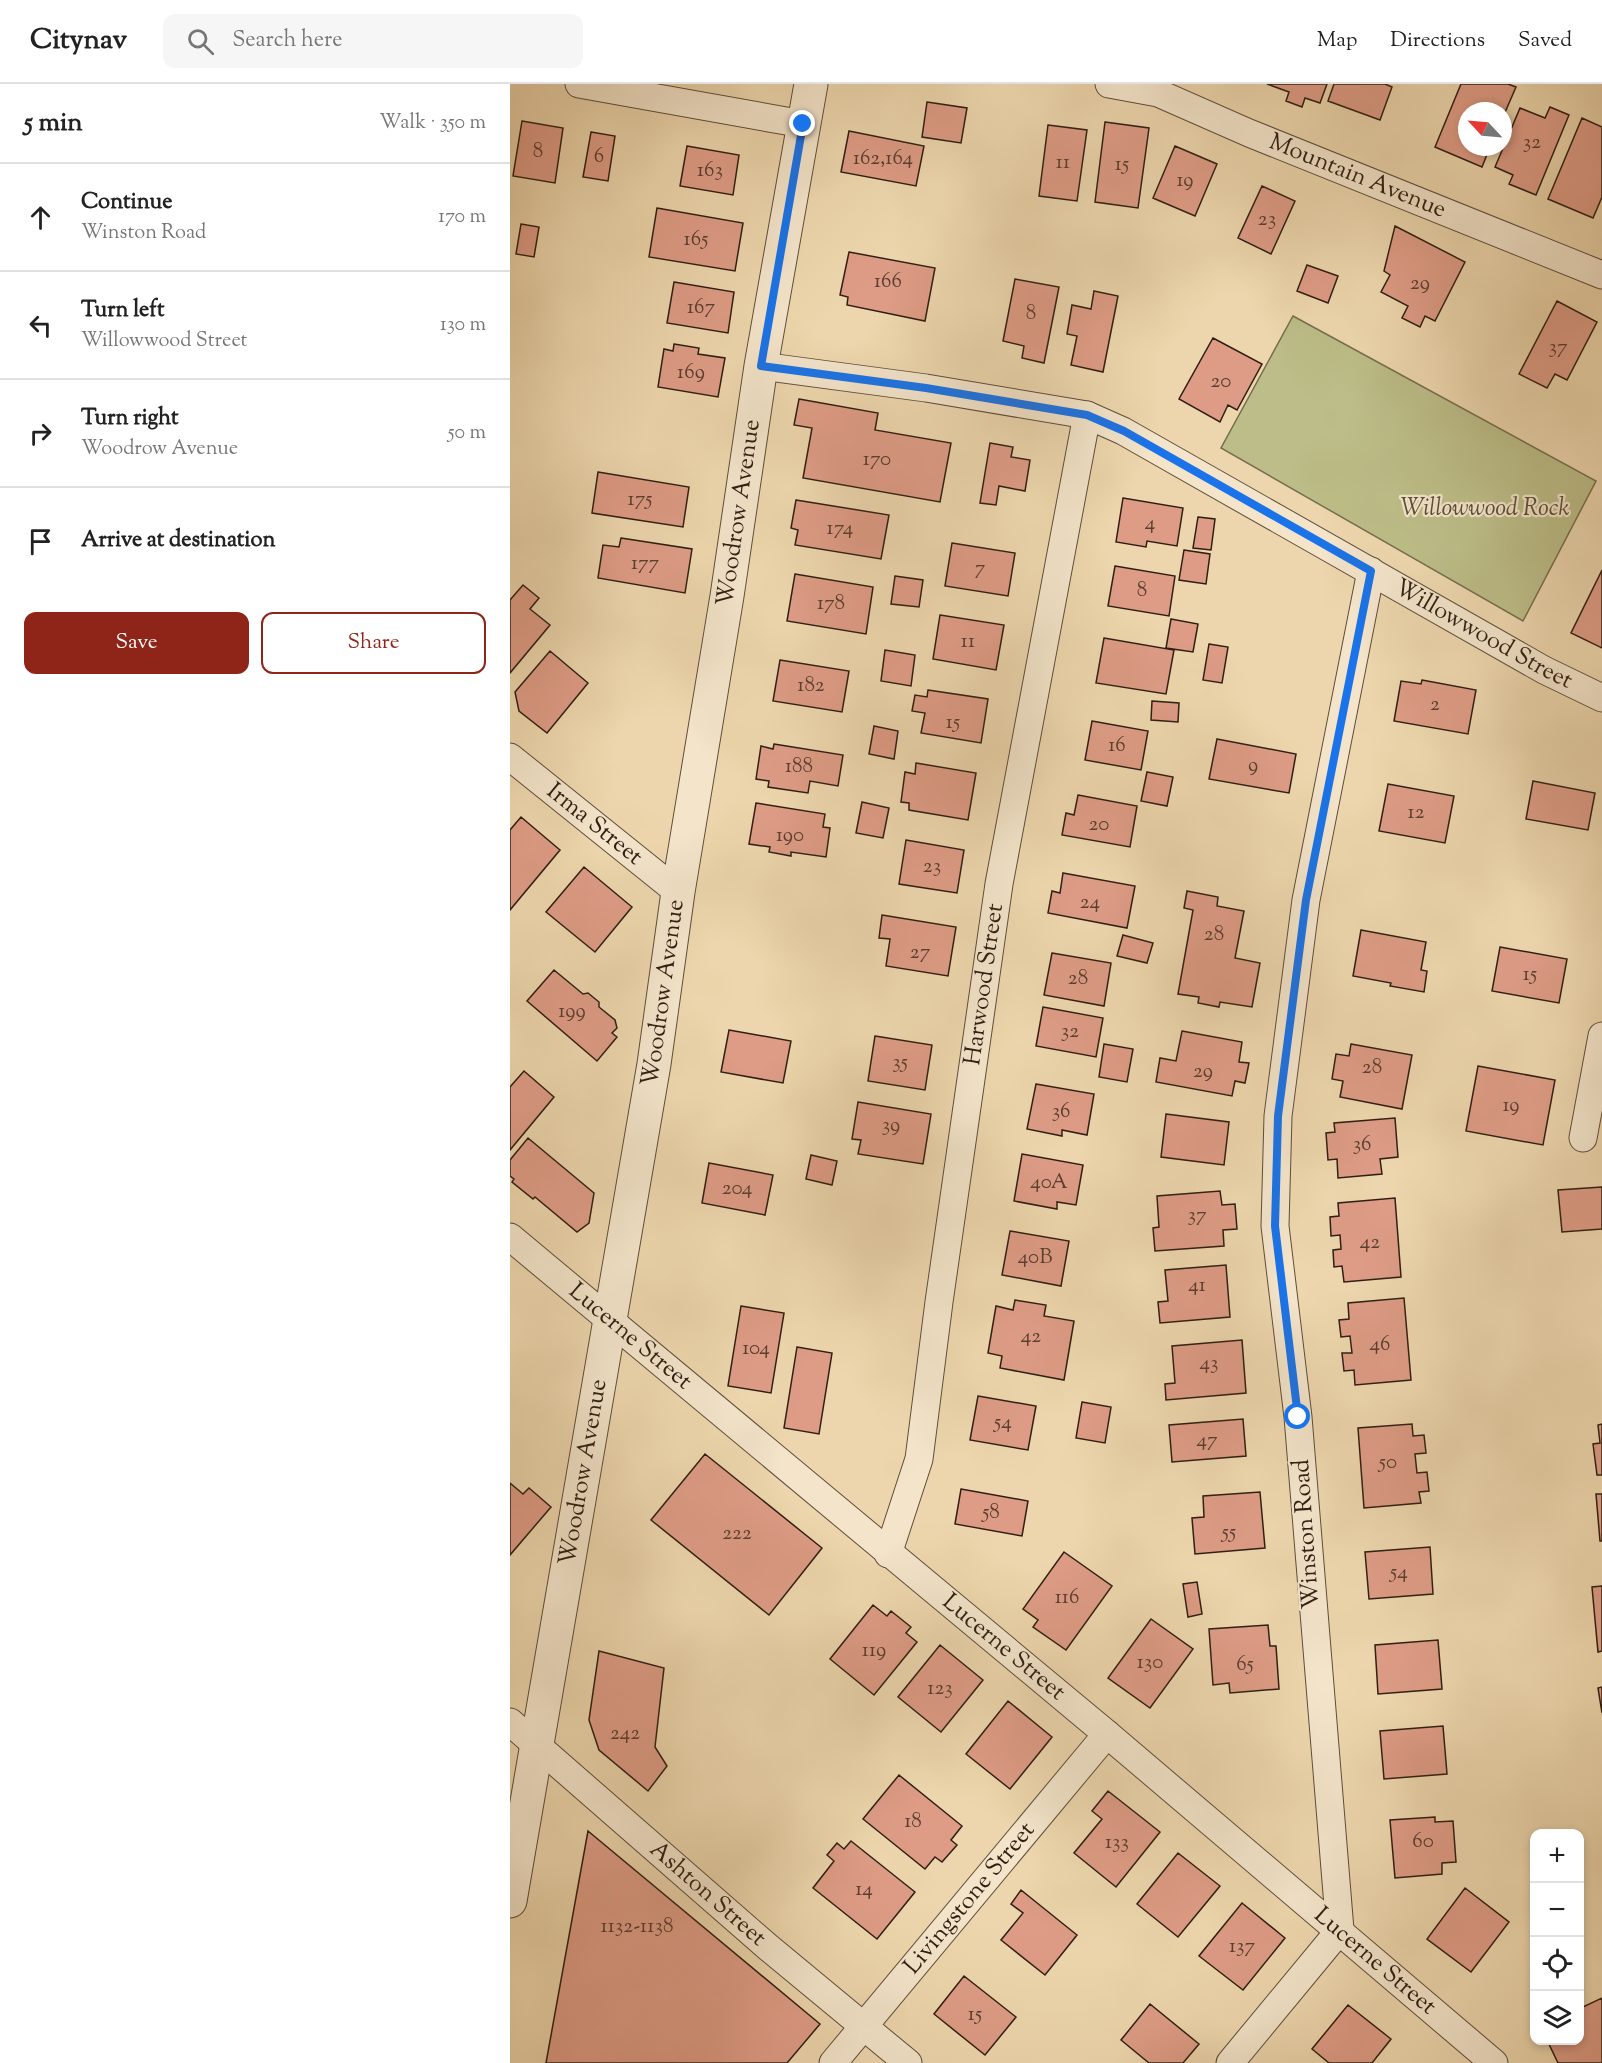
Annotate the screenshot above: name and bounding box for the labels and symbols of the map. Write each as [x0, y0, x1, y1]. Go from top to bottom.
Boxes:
north arrow [1458, 102, 1512, 156]
route end [789, 110, 815, 136]
street label: Mountain Avenue [1264, 126, 1451, 227]
house number: 32 [1523, 128, 1541, 158]
house number: 8 [533, 137, 543, 167]
house number: 6 [594, 142, 604, 172]
house number: 162,164 [853, 144, 913, 174]
house number: 11 [1056, 148, 1070, 178]
house number: 15 [1115, 150, 1129, 180]
house number: 163 [697, 156, 723, 186]
house number: 19 [1176, 166, 1194, 196]
house number: 23 [1258, 205, 1276, 235]
house number: 165 [684, 225, 708, 255]
house number: 166 [874, 267, 902, 297]
house number: 29 [1410, 269, 1430, 299]
house number: 167 [687, 293, 716, 323]
house number: 8 [1026, 299, 1036, 329]
house number: 37 [1548, 333, 1568, 363]
house number: 169 [677, 358, 705, 388]
house number: 20 [1211, 367, 1231, 397]
street label: Woodrow Avenue [709, 417, 770, 609]
house number: 170 [863, 445, 891, 475]
house number: 175 [628, 485, 652, 515]
park label: Willowwood Rock [1401, 492, 1570, 526]
house number: 4 [1145, 509, 1155, 539]
house number: 174 [827, 514, 853, 544]
house number: 177 [631, 549, 660, 579]
house number: 7 [975, 554, 986, 584]
street label: Willowwood Street [1388, 571, 1578, 698]
house number: 8 [1137, 576, 1147, 606]
house number: 178 [817, 589, 845, 619]
house number: 11 [961, 627, 975, 657]
house number: 182 [797, 671, 825, 701]
house number: 2 [1430, 690, 1440, 720]
house number: 15 [946, 708, 960, 738]
house number: 16 [1108, 731, 1126, 761]
house number: 9 [1248, 751, 1258, 781]
house number: 188 [785, 752, 813, 782]
street label: Irma Street [539, 775, 650, 874]
house number: 12 [1408, 798, 1425, 828]
house number: 20 [1089, 810, 1109, 840]
house number: 190 [776, 821, 804, 851]
house number: 23 [923, 852, 941, 882]
house number: 24 [1080, 888, 1100, 918]
street label: Woodrow Avenue [633, 897, 694, 1089]
street label: Harwood Street [956, 901, 1013, 1068]
house number: 28 [1204, 920, 1224, 950]
house number: 27 [910, 938, 931, 968]
house number: 15 [1523, 960, 1537, 990]
house number: 28 [1068, 964, 1088, 994]
house number: 199 [558, 997, 586, 1027]
house number: 32 [1061, 1017, 1079, 1047]
house number: 35 [892, 1048, 908, 1078]
house number: 28 [1362, 1053, 1382, 1083]
house number: 29 [1193, 1057, 1213, 1087]
house number: 19 [1502, 1091, 1520, 1121]
house number: 36 [1052, 1097, 1070, 1127]
house number: 39 [882, 1111, 900, 1141]
house number: 36 [1353, 1130, 1371, 1160]
house number: 40A [1030, 1168, 1068, 1198]
house number: 204 [722, 1174, 752, 1204]
house number: 37 [1187, 1201, 1207, 1231]
house number: 42 [1360, 1228, 1380, 1258]
house number: 40B [1018, 1243, 1052, 1273]
house number: 41 [1188, 1271, 1206, 1301]
street label: Lucerne Street [561, 1275, 699, 1398]
house number: 42 [1021, 1322, 1041, 1352]
house number: 46 [1370, 1330, 1390, 1360]
house number: 104 [742, 1334, 770, 1364]
house number: 43 [1199, 1349, 1219, 1379]
street label: Woodrow Avenue [551, 1376, 617, 1568]
route start [1284, 1403, 1310, 1429]
house number: 54 [993, 1408, 1012, 1438]
house number: 47 [1196, 1426, 1218, 1456]
house number: 50 [1378, 1448, 1397, 1478]
street label: Winston Road [1285, 1457, 1329, 1610]
house number: 58 [981, 1498, 1000, 1528]
house number: 55 [1221, 1518, 1236, 1548]
house number: 222 [722, 1519, 752, 1549]
house number: 54 [1389, 1558, 1408, 1588]
house number: 116 [1055, 1583, 1079, 1613]
street label: Lucerne Street [934, 1586, 1073, 1709]
house number: 119 [862, 1636, 886, 1666]
house number: 130 [1137, 1648, 1163, 1678]
house number: 65 [1236, 1650, 1254, 1680]
house number: 123 [927, 1674, 953, 1704]
house number: 242 [610, 1719, 640, 1749]
house number: 18 [904, 1807, 922, 1837]
street label: Livingstone Street [896, 1815, 1044, 1982]
house number: 60 [1412, 1827, 1434, 1857]
house number: 133 [1105, 1828, 1129, 1858]
street label: Ashton Street [641, 1834, 773, 1955]
house number: 14 [855, 1875, 873, 1905]
street label: Lucerne Street [1306, 1899, 1443, 2024]
house number: 1132-1138 [601, 1912, 673, 1942]
house number: 137 [1229, 1932, 1256, 1962]
house number: 15 [968, 2000, 982, 2030]

